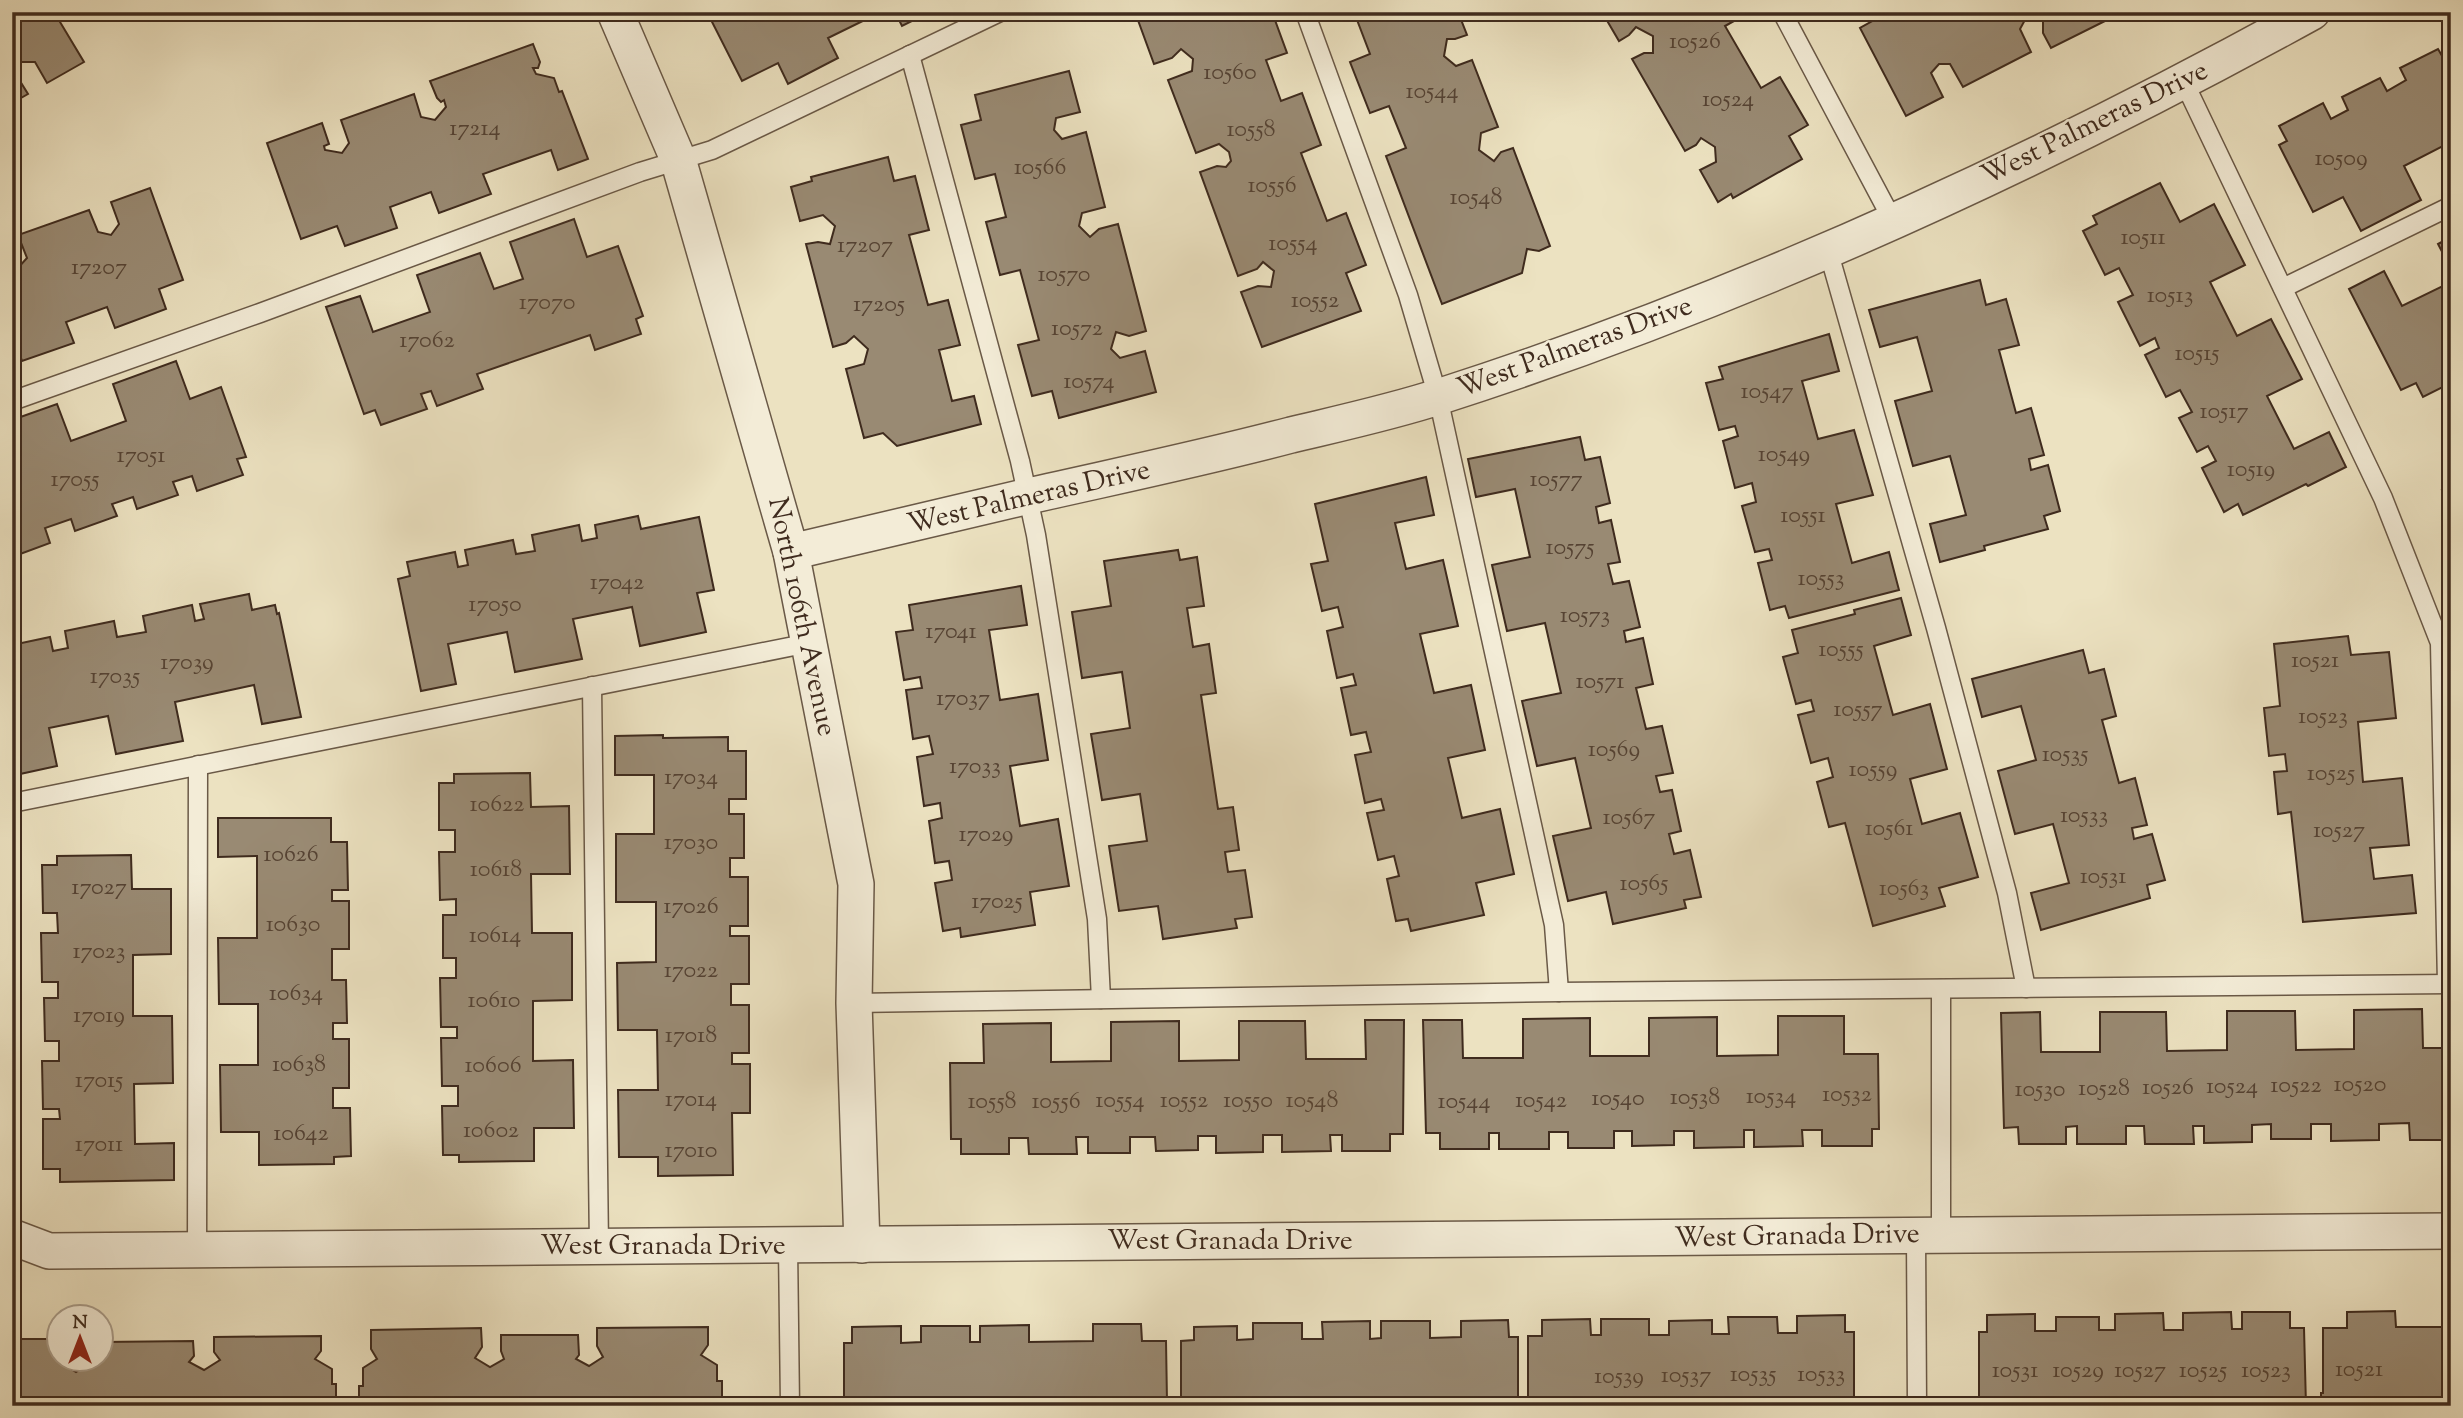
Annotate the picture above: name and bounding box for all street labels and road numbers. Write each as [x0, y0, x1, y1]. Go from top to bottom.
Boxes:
street label: West Palmeras Drive [1975, 52, 2215, 196]
street label: West Palmeras Drive [1452, 287, 1698, 409]
street label: West Palmeras Drive [904, 451, 1154, 545]
street label: North 106th Avenue [756, 494, 846, 740]
street label: West Granada Drive [1674, 1215, 1920, 1259]
street label: West Granada Drive [1107, 1222, 1353, 1262]
street label: West Granada Drive [540, 1227, 786, 1267]

